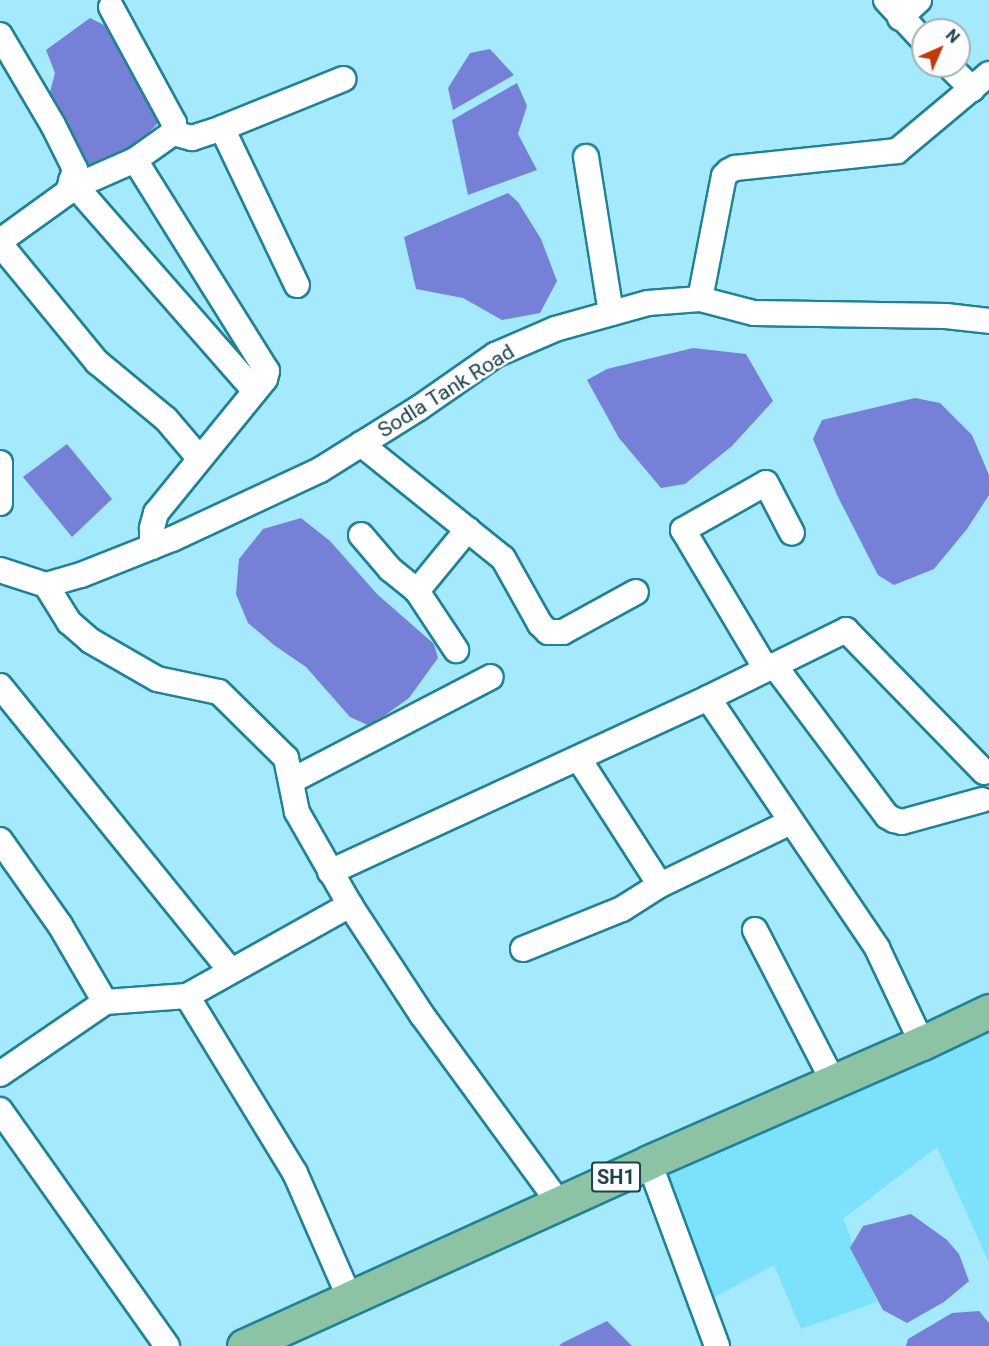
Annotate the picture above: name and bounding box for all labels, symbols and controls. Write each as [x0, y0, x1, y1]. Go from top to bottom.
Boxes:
north arrow [911, 18, 971, 78]
text: N [942, 26, 963, 47]
street label: Sodla Tank Road [373, 339, 519, 443]
road number: SH1 [590, 1160, 642, 1194]

